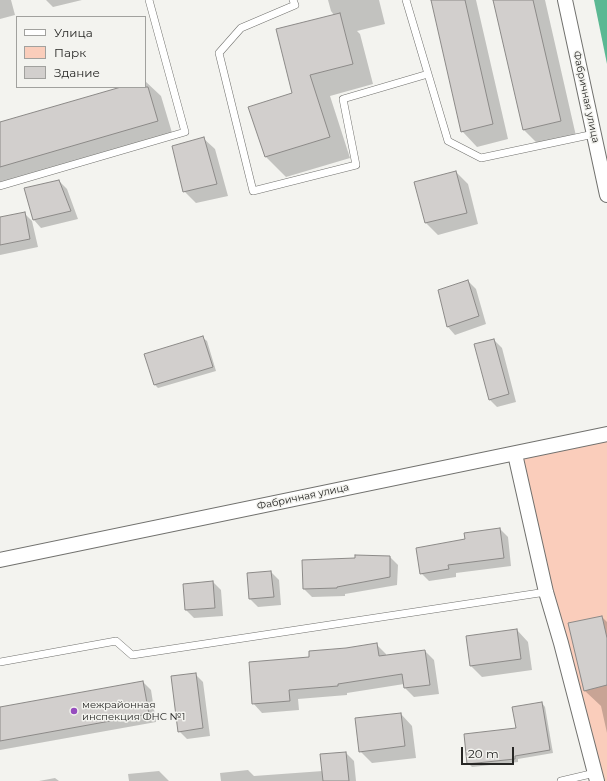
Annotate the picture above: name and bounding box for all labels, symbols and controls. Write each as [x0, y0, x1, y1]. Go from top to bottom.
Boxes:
legend [16, 16, 146, 88]
text: Улица [54, 25, 93, 40]
text: Парк [54, 45, 86, 60]
street label: Фабричная улица [570, 50, 602, 144]
text: Здание [54, 65, 100, 80]
street label: Фабричная улица [256, 481, 350, 513]
place label: межрайонная инспекция ФНС №1 [82, 699, 185, 722]
marker: межрайонная инспекция ФНС №1 [69, 706, 79, 716]
scale bar [463, 739, 516, 765]
text: 20 m [468, 746, 499, 761]

